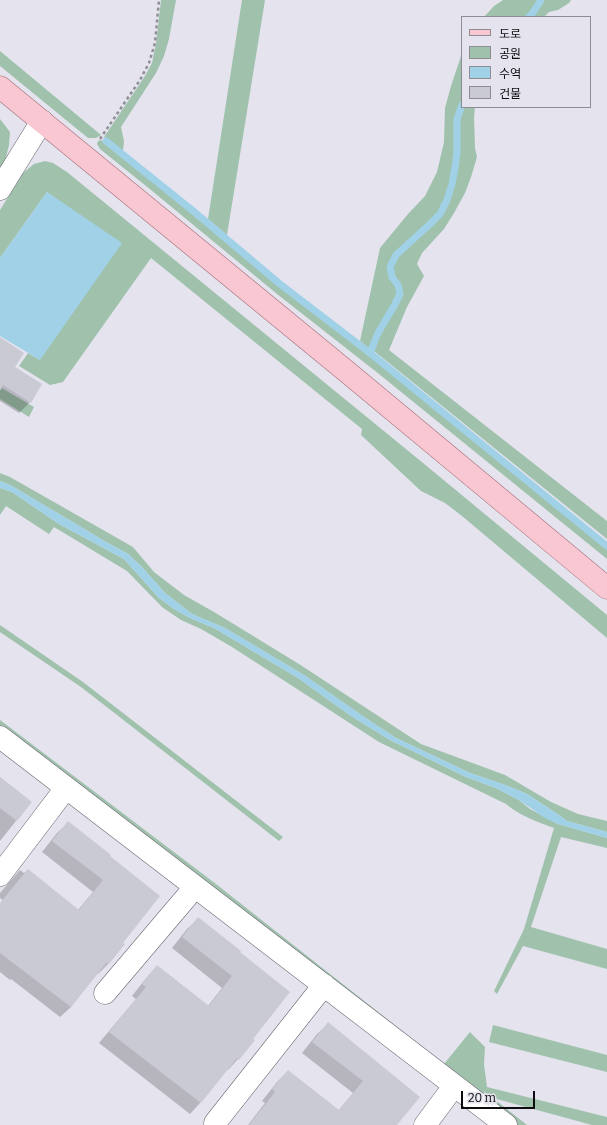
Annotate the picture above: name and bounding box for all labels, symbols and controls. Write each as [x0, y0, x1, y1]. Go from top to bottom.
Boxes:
legend [461, 16, 591, 108]
text: 도로 [499, 27, 521, 41]
text: 공원 [499, 47, 521, 61]
text: 수역 [499, 67, 521, 81]
text: 건물 [499, 87, 521, 101]
scale bar [463, 1083, 537, 1109]
text: 20 m [468, 1091, 496, 1105]

